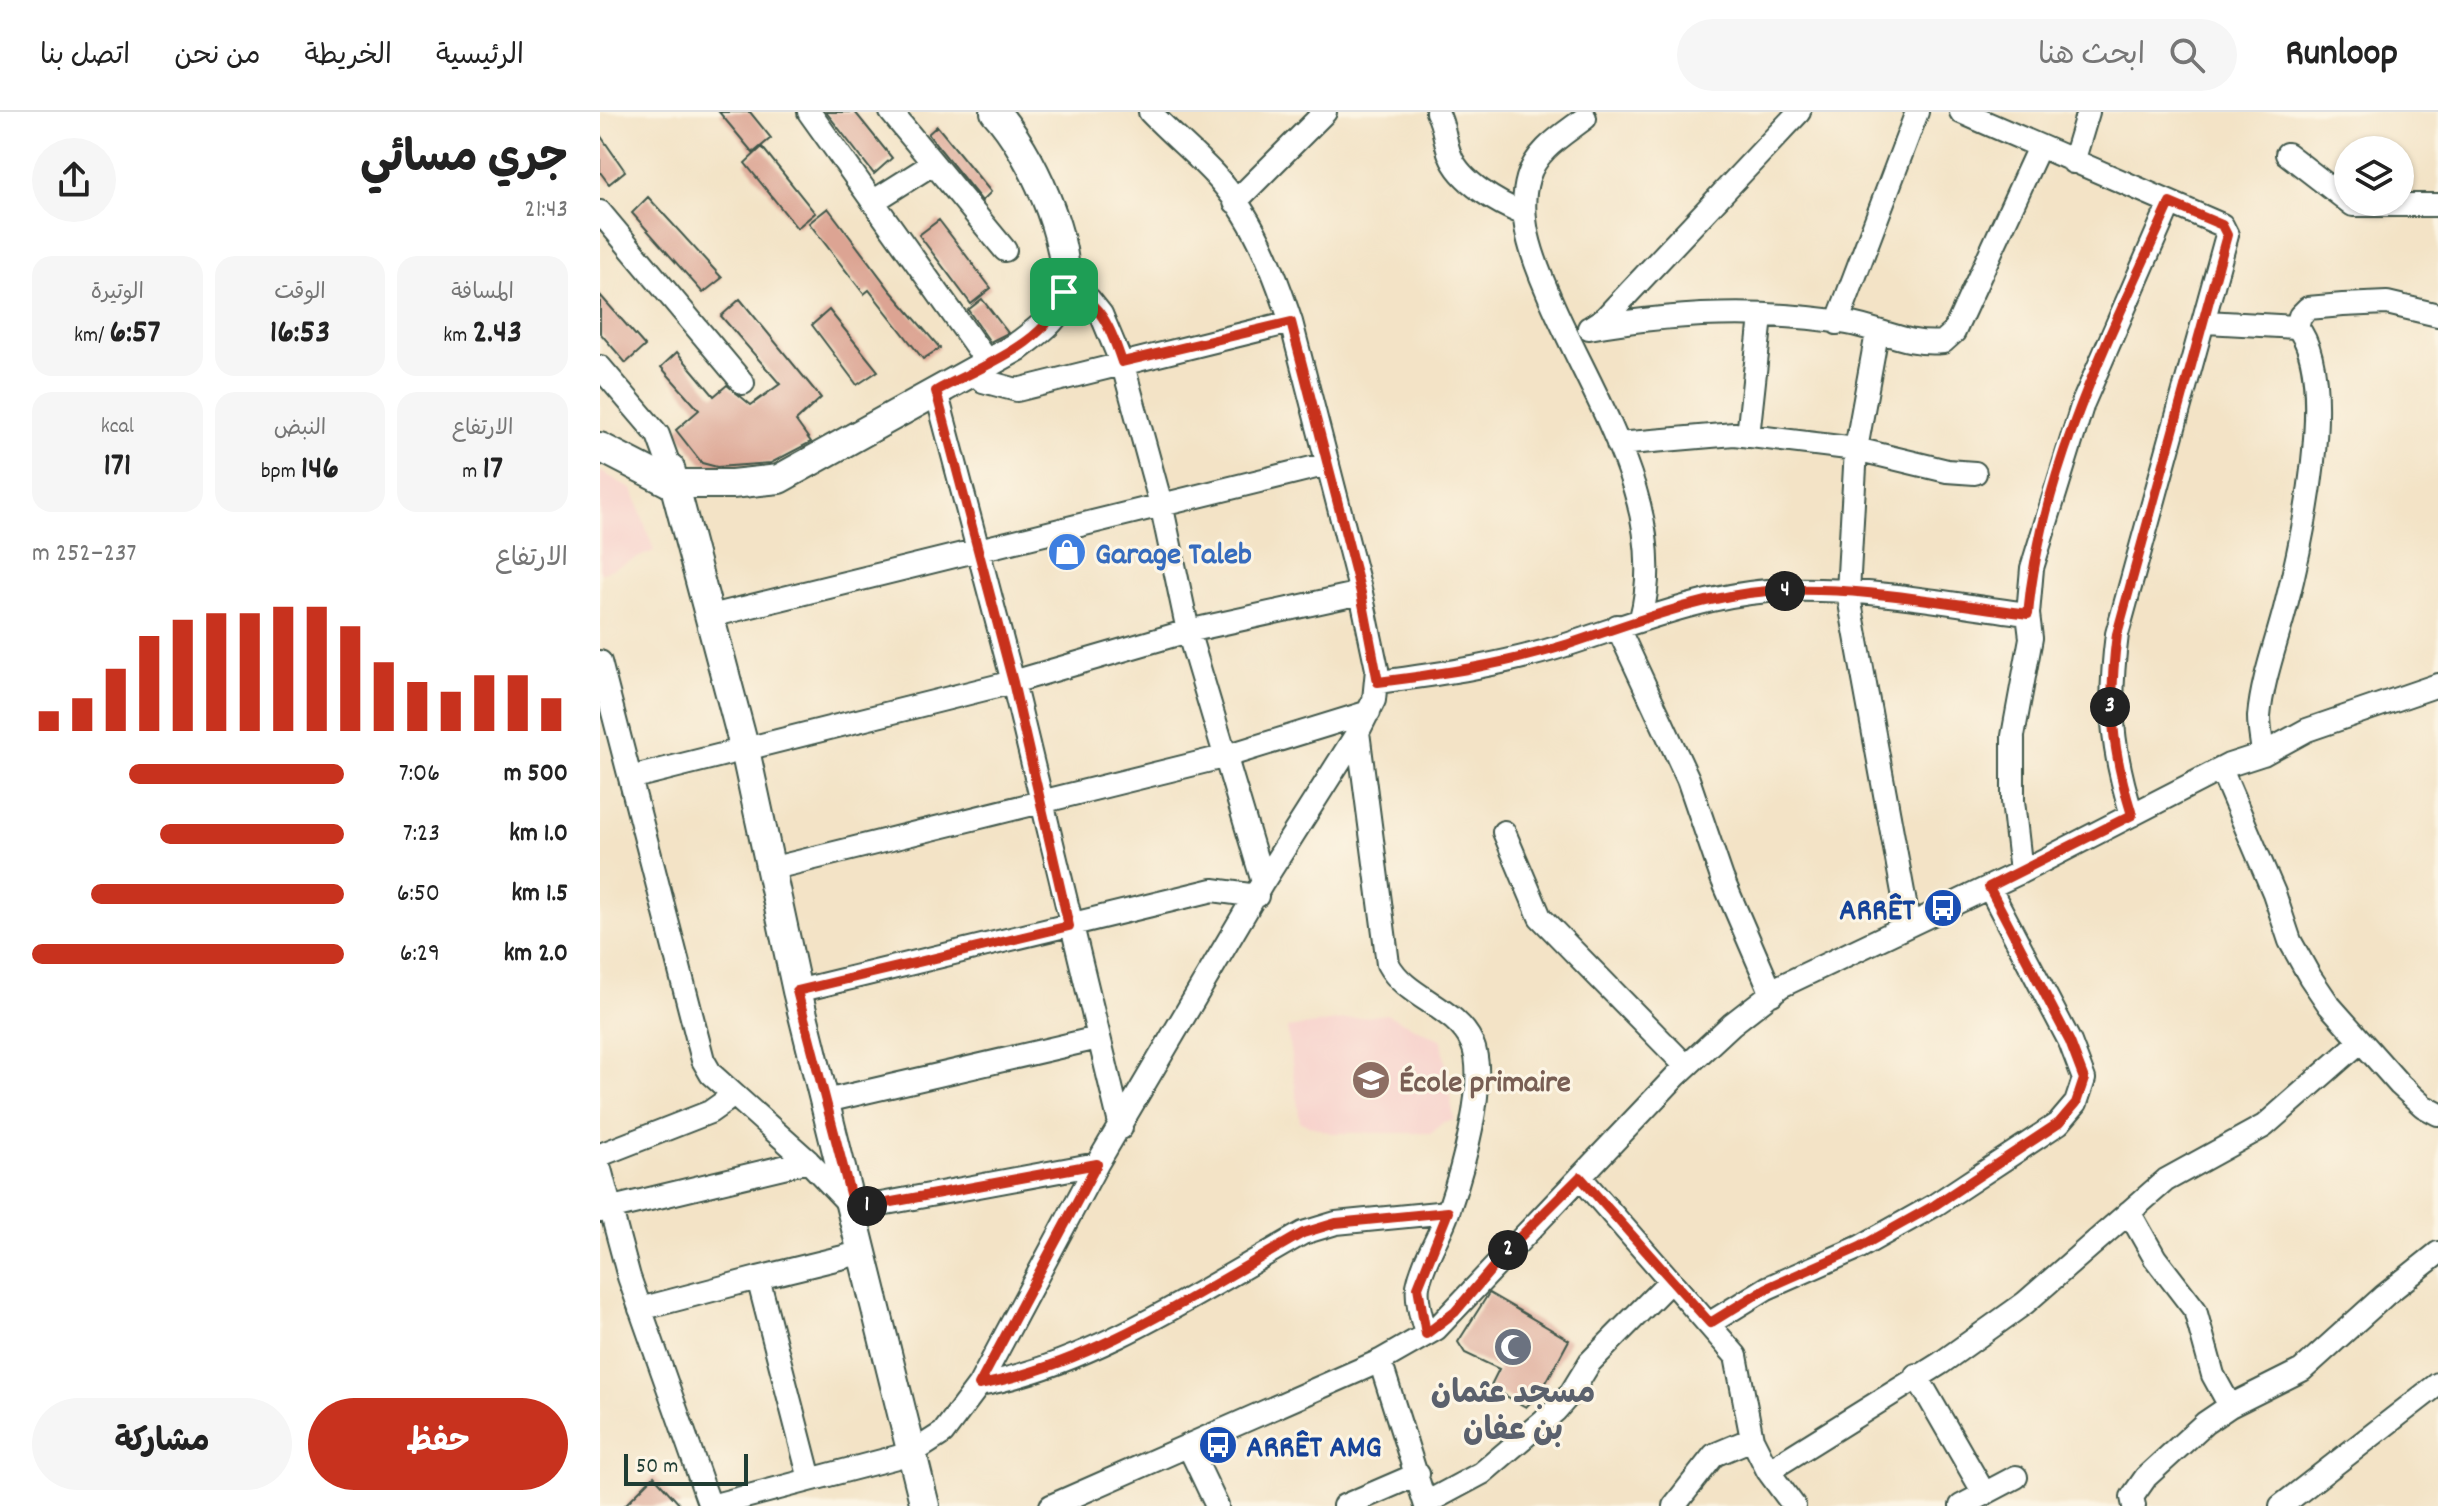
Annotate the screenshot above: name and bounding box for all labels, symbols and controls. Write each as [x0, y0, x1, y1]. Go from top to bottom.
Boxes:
search box [1677, 19, 2237, 91]
text: Runloop [2285, 28, 2398, 83]
icon: search [2165, 33, 2209, 77]
text: ابحث هنا [2038, 36, 2145, 79]
text: اتصل بنا [40, 38, 130, 78]
text: من نحن [174, 38, 261, 78]
text: الخريطة [305, 38, 392, 78]
text: الرئيسية [436, 38, 524, 78]
text: جري مسائي [360, 130, 568, 193]
map controls [2334, 136, 2414, 216]
button: layers [2334, 136, 2414, 216]
button: share [32, 138, 116, 222]
text: 21:43 [524, 192, 568, 229]
pin [1030, 258, 1098, 326]
icon: arrive [1042, 270, 1086, 314]
text: الوتيرة [91, 278, 144, 309]
text: الوقت [274, 278, 326, 309]
text: المسافة [451, 278, 514, 309]
text: 6:57 [110, 310, 161, 359]
text: 16:53 [270, 310, 330, 359]
text: 2.43 [472, 310, 522, 359]
text: /km [74, 321, 110, 352]
text: km [443, 321, 472, 352]
text: kcal [101, 412, 134, 443]
text: النبض [274, 414, 326, 445]
text: الارتفاع [452, 414, 514, 445]
text: 171 [103, 443, 131, 492]
text: 146 [301, 446, 339, 495]
text: 17 [483, 446, 503, 495]
text: bpm [261, 457, 301, 488]
text: m [462, 457, 483, 488]
shop icon: Garage Taleb [1046, 531, 1088, 573]
place label: Garage Taleb [1095, 534, 1252, 580]
text: 237–252 m [32, 536, 136, 573]
text: الارتفاع [495, 541, 568, 578]
pin: 4 [1765, 571, 1805, 611]
text: 4 [1780, 575, 1790, 606]
pin: 3 [2090, 687, 2130, 727]
text: 3 [2105, 691, 2115, 722]
text: 7:06 [399, 756, 440, 793]
text: 500 m [504, 756, 568, 793]
text: 7:23 [403, 816, 440, 853]
text: 1.0 km [509, 816, 568, 853]
text: 6:50 [397, 876, 440, 913]
text: 1.5 km [511, 876, 568, 913]
bus stop icon: ARRÊT [1922, 887, 1964, 929]
place label: ARRÊT [1839, 890, 1915, 936]
text: 6:29 [400, 936, 440, 973]
text: 2.0 km [504, 936, 568, 973]
school or university icon: École primaire [1350, 1059, 1392, 1101]
place label: École primaire [1399, 1062, 1571, 1108]
pin: 1 [847, 1186, 887, 1226]
text: 1 [865, 1190, 869, 1221]
pin: 2 [1488, 1230, 1528, 1270]
text: 2 [1503, 1234, 1513, 1265]
mosque icon: مسجد عثمان بن عفان [1492, 1326, 1534, 1368]
place label: مسجد عثمان بن عفان [1431, 1373, 1595, 1456]
button: مشاركة [32, 1398, 292, 1490]
button: حفظ [308, 1398, 568, 1490]
bus stop icon: ARRÊT AMG [1197, 1424, 1239, 1466]
place label: ARRÊT AMG [1246, 1427, 1382, 1473]
scale bar [624, 1450, 748, 1486]
text: 50 m [636, 1452, 678, 1483]

